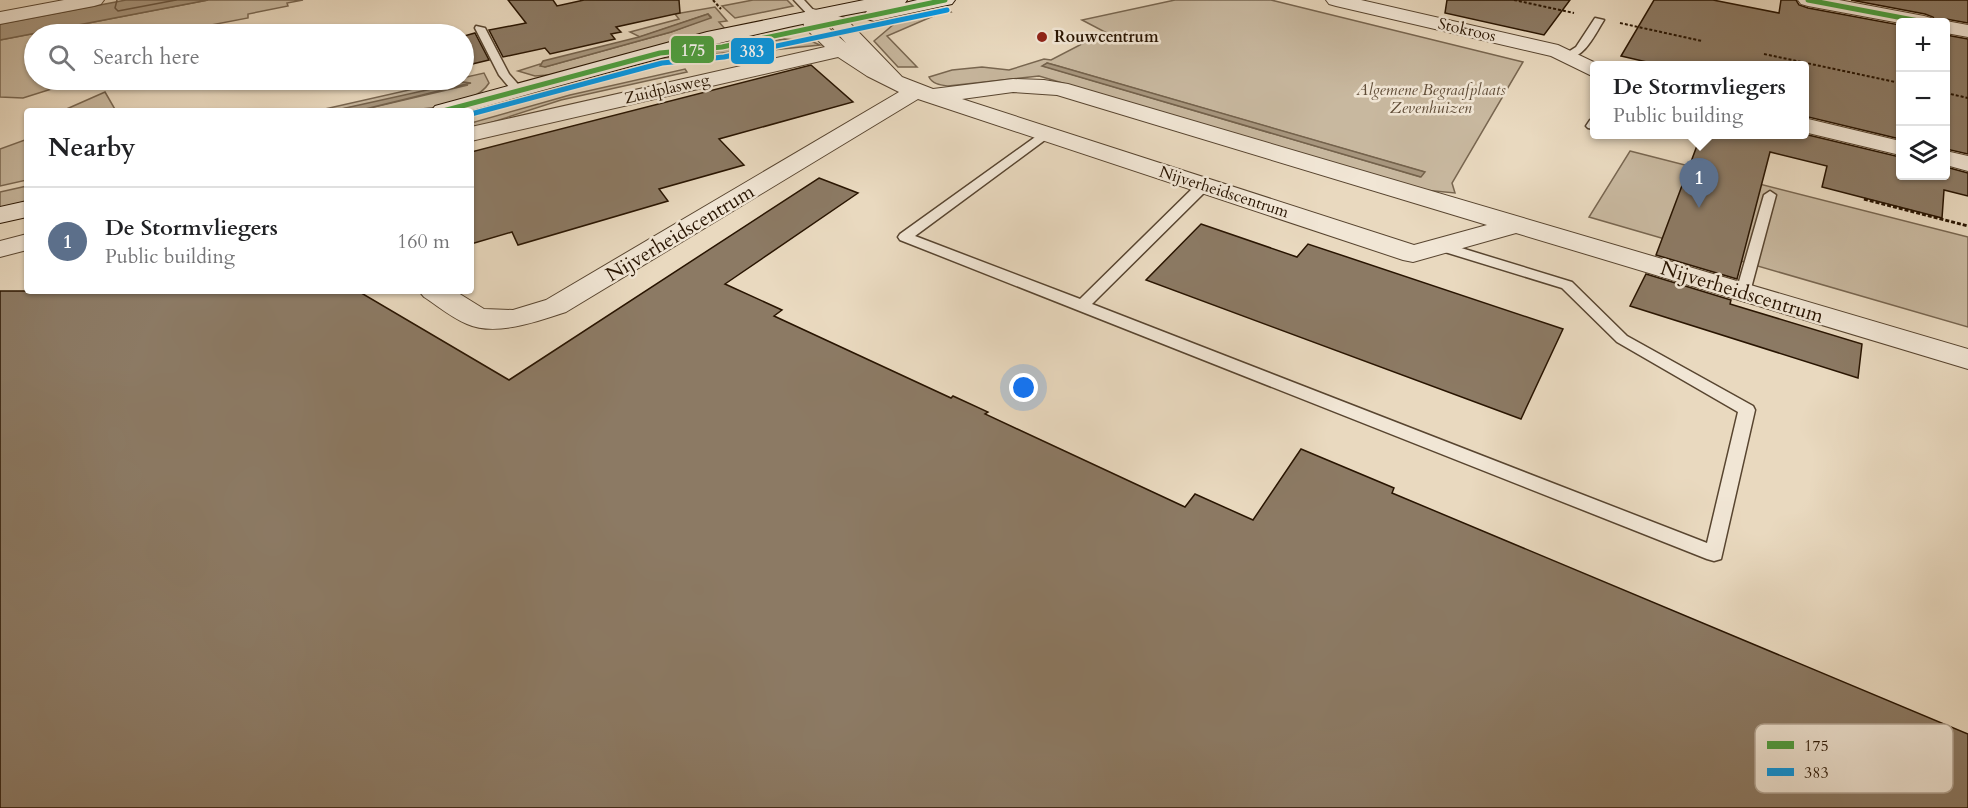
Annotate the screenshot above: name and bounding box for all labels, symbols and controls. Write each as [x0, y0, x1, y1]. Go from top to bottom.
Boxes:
street label: Stokroos [1436, 13, 1498, 47]
map controls [1896, 18, 1950, 180]
button: + [1896, 18, 1950, 72]
search box [24, 24, 474, 90]
place label: Rouwcentrum [1054, 26, 1159, 48]
marker: Rouwcentrum [1035, 30, 1049, 44]
line badge: 175 [670, 35, 715, 64]
line badge: 383 [730, 37, 775, 65]
text: 175 [681, 40, 705, 62]
icon: search [45, 41, 78, 74]
text: 383 [740, 41, 764, 63]
text: Search here [93, 42, 200, 72]
popup [1590, 61, 1809, 139]
street label: Zuidplasweg [622, 68, 712, 110]
text: De Stormvliegers [1613, 72, 1786, 102]
button: − [1896, 72, 1950, 126]
park label: Algemene Begraafplaats Zevenhuizen [1355, 79, 1506, 119]
text: Public building [1613, 102, 1743, 129]
button: layers [1896, 126, 1950, 180]
text: Nearby [48, 130, 136, 165]
pin: 1 [1680, 158, 1718, 208]
street label: Nijverheidscentrum [1156, 161, 1292, 223]
street label: Nijverheidscentrum [601, 178, 759, 288]
text: De Stormvliegers [105, 213, 278, 243]
text: 1 [62, 228, 73, 255]
text: 160 m [397, 228, 450, 255]
text: Public building [105, 243, 235, 270]
street label: Nijverheidscentrum [1657, 254, 1827, 330]
your location [1009, 373, 1038, 402]
legend [1755, 724, 1953, 793]
text: 175 [1804, 735, 1829, 757]
text: 383 [1804, 762, 1829, 784]

